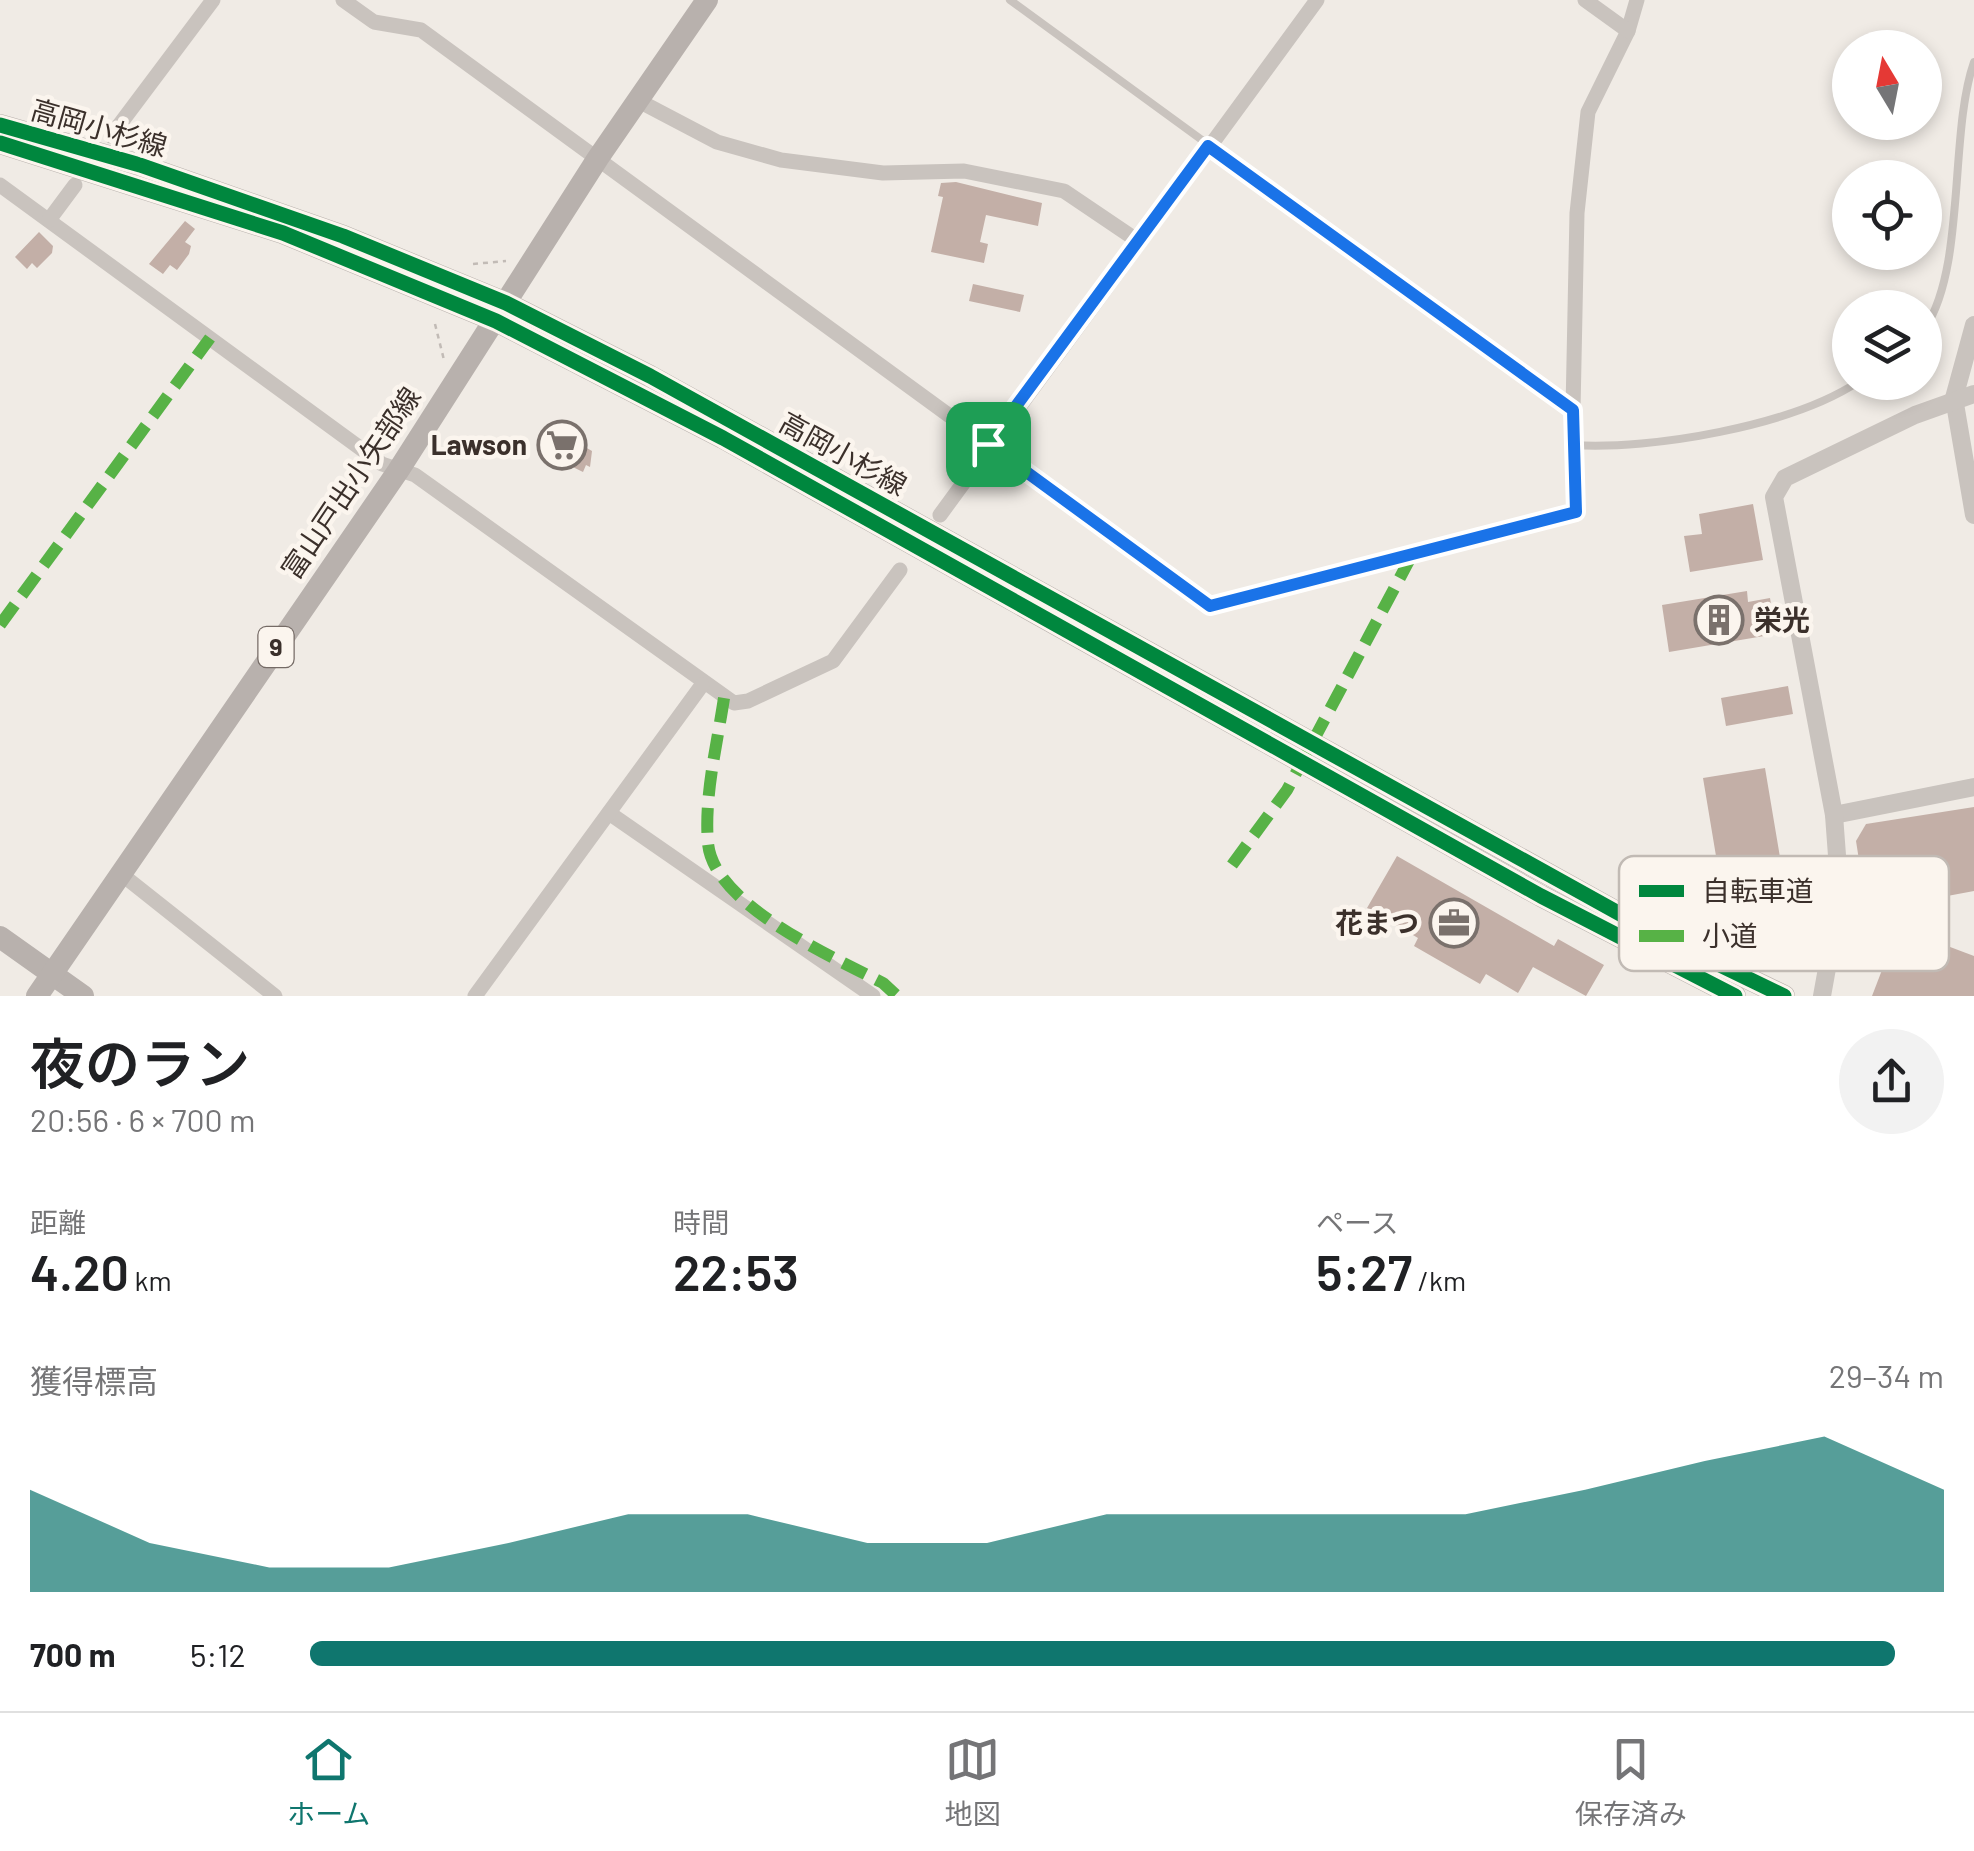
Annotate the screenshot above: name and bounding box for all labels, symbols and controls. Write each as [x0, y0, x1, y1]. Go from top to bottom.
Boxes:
north arrow [1832, 30, 1942, 140]
map controls [1832, 30, 1942, 400]
street label: 高岡小杉線 [27, 91, 171, 163]
button: locate [1832, 160, 1942, 270]
button: layers [1832, 290, 1942, 400]
street label: 富山戸出小矢部線 [273, 380, 427, 585]
pin [946, 402, 1031, 487]
street label: 高岡小杉線 [774, 404, 913, 502]
icon: arrive [961, 417, 1016, 472]
supermarket icon: Lawson [536, 419, 588, 471]
place label: Lawson [431, 427, 527, 461]
building icon: 栄光 [1693, 594, 1745, 646]
place label: 栄光 [1754, 602, 1810, 636]
road number: 9 [258, 627, 294, 667]
legend [1619, 856, 1949, 971]
text: 自転車道 [1702, 873, 1814, 907]
office icon: 花まつ [1428, 897, 1480, 949]
place label: 花まつ [1335, 905, 1419, 939]
text: 小道 [1702, 918, 1758, 952]
text: 夜のラン [30, 1029, 250, 1095]
button: share [1839, 1029, 1944, 1134]
text: 20:56 · 6 × 700 m [30, 1100, 255, 1138]
text: 距離 [30, 1205, 86, 1239]
text: 時間 [673, 1205, 729, 1239]
text: ペース [1316, 1205, 1399, 1239]
text: 4.20 [30, 1241, 129, 1301]
text: 22:53 [673, 1241, 799, 1301]
text: 5:27 [1316, 1241, 1412, 1301]
text: km [129, 1263, 172, 1297]
text: /km [1412, 1263, 1466, 1297]
text: 29–34 m [1829, 1356, 1944, 1394]
text: 獲得標高 [30, 1361, 158, 1399]
text: 700 m [30, 1635, 115, 1673]
text: 5:12 [190, 1635, 246, 1673]
tab: ホーム [287, 1732, 370, 1832]
tab: 地図 [945, 1732, 1001, 1832]
tab: 保存済み [1575, 1732, 1687, 1832]

